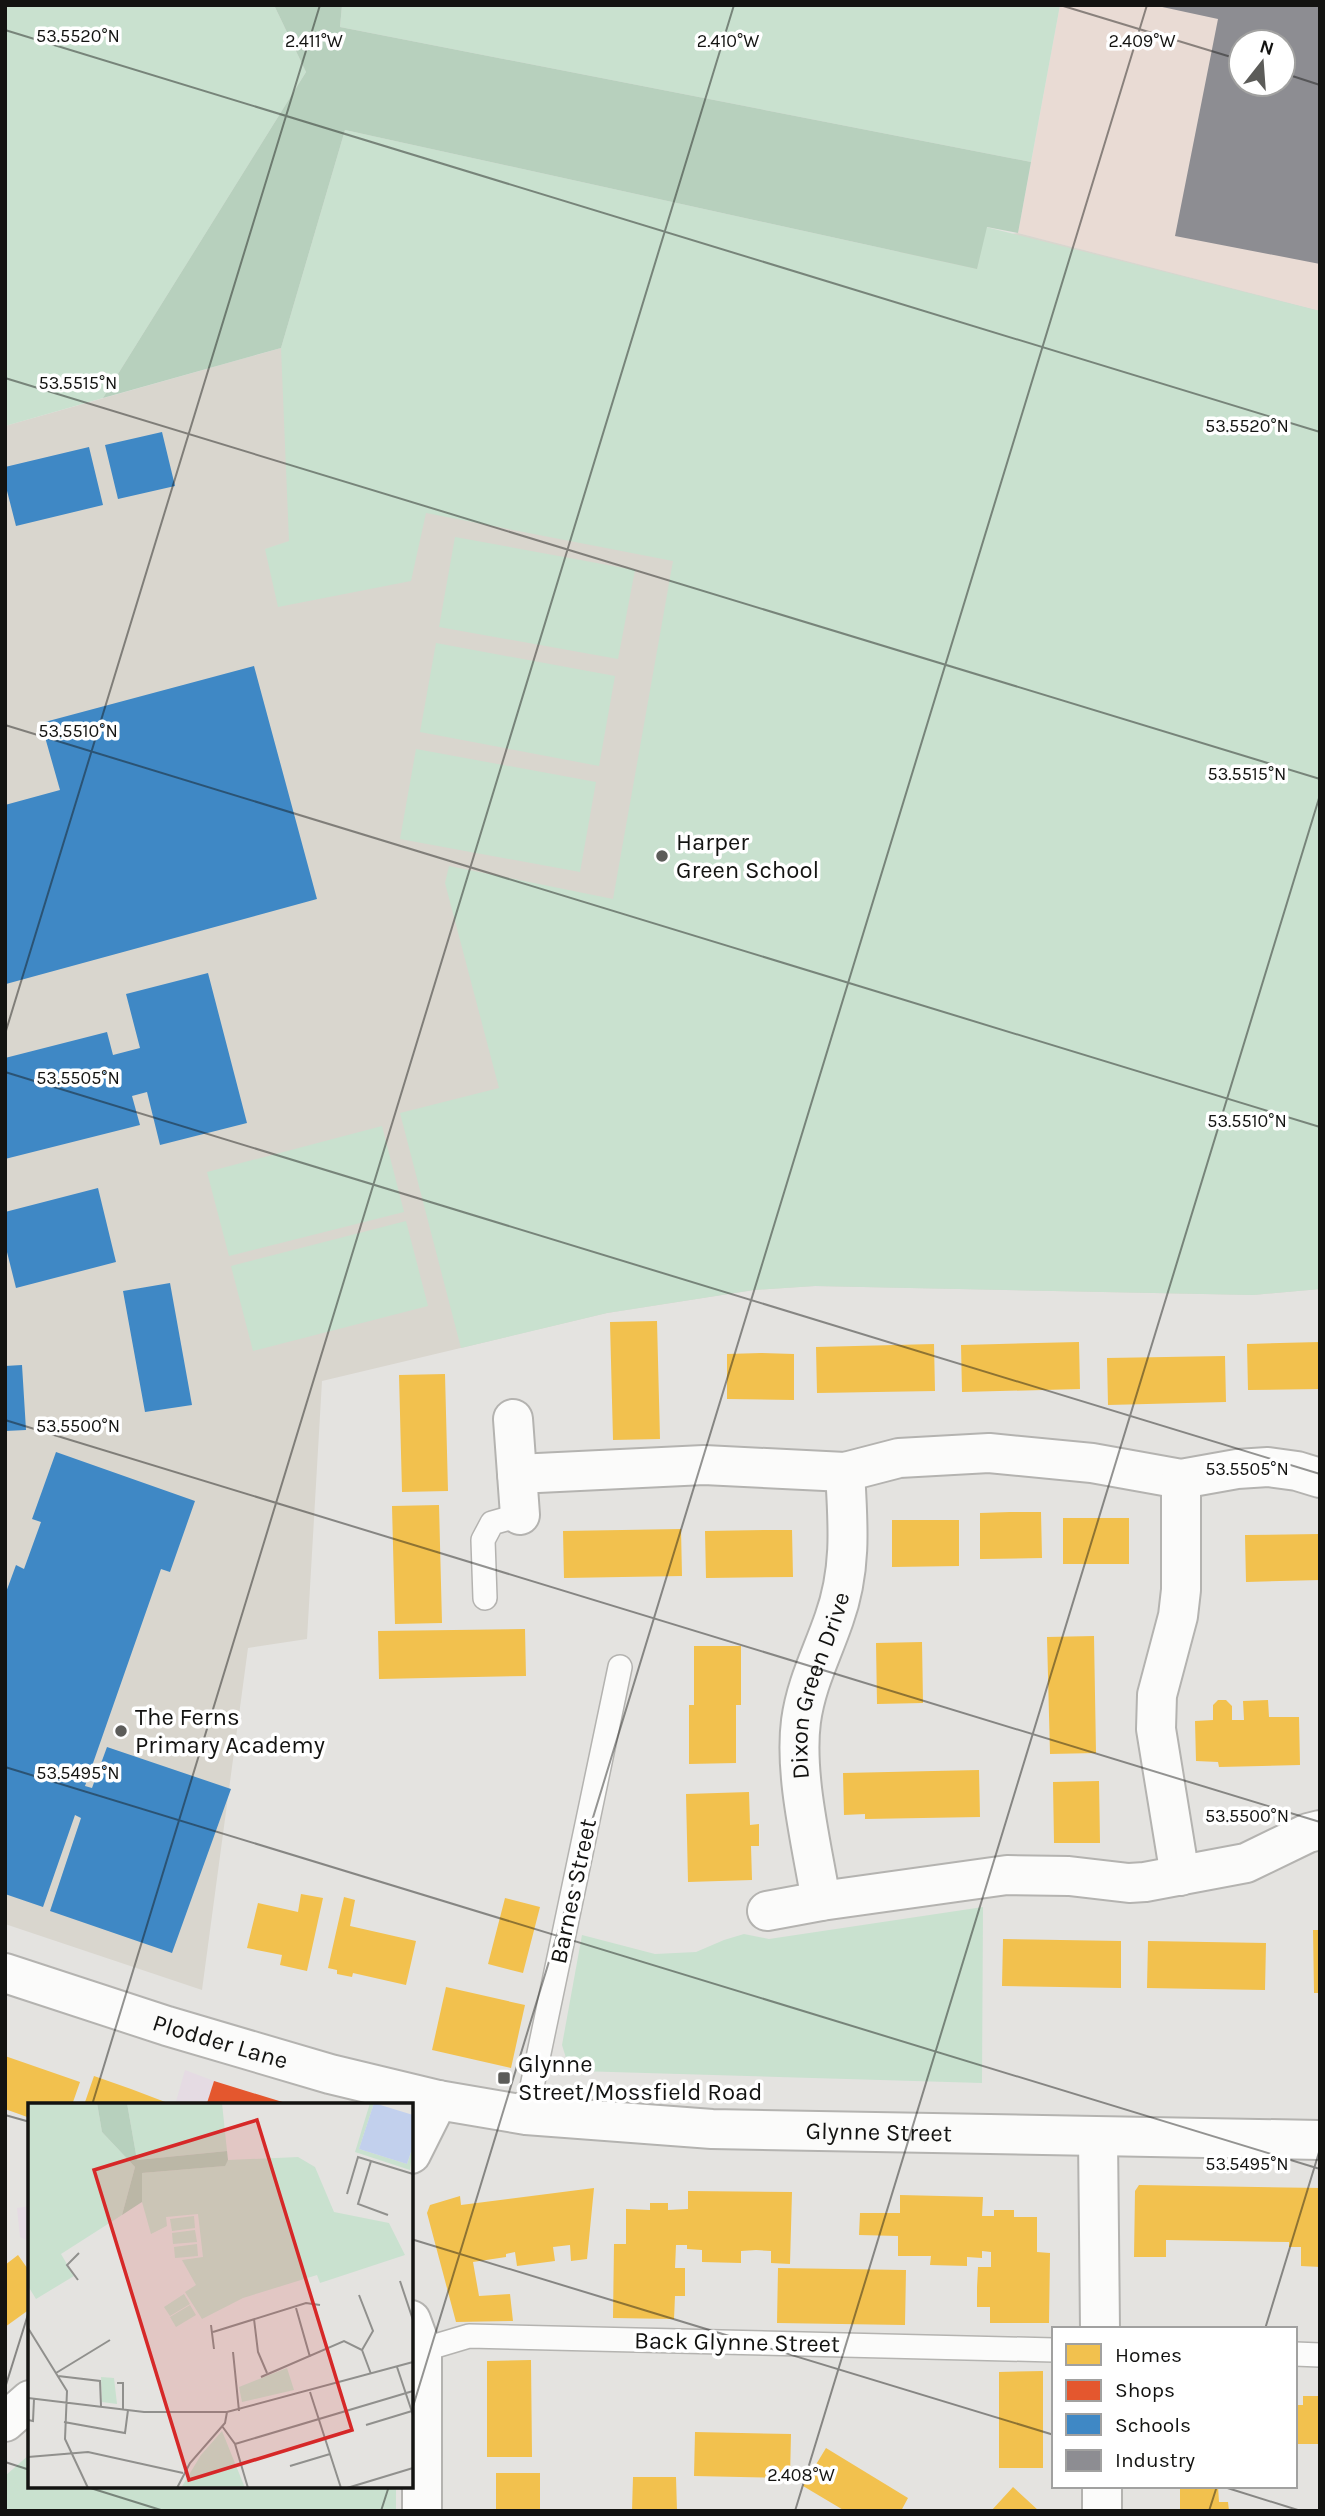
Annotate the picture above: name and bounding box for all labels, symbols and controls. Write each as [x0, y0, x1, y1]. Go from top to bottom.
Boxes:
text: 53.5520°N [36, 25, 120, 47]
north arrow [1227, 28, 1297, 98]
text: 2.411°W [285, 30, 343, 52]
text: 2.410°W [697, 30, 759, 52]
text: 2.409°W [1108, 30, 1176, 52]
text: N [1257, 35, 1276, 60]
text: 53.5515°N [39, 372, 117, 394]
text: 53.5520°N [1205, 415, 1289, 437]
text: 53.5510°N [38, 720, 118, 742]
text: 53.5515°N [1208, 763, 1286, 785]
place label: Harper Green School [676, 828, 819, 884]
marker: Harper Green School [654, 848, 670, 864]
text: 53.5505°N [36, 1067, 120, 1089]
text: 53.5510°N [1207, 1110, 1287, 1132]
text: 53.5500°N [36, 1415, 120, 1437]
text: 53.5505°N [1205, 1458, 1289, 1480]
street label: Dixon Green Drive [785, 1589, 855, 1780]
place label: The Ferns Primary Academy [135, 1703, 325, 1759]
marker: The Ferns Primary Academy [113, 1723, 129, 1739]
text: 53.5495°N [36, 1762, 120, 1784]
text: 53.5500°N [1205, 1805, 1289, 1827]
street label: Barnes Street [544, 1816, 602, 1966]
street label: Plodder Lane [149, 2008, 291, 2075]
place label: Glynne Street/Mossfield Road [518, 2050, 763, 2106]
marker: Glynne Street/Mossfield Road [496, 2070, 512, 2086]
inset map [28, 2103, 413, 2488]
street label: Glynne Street [805, 2117, 952, 2147]
text: 53.5495°N [1205, 2153, 1289, 2175]
street label: Back Glynne Street [634, 2326, 840, 2358]
legend [1052, 2327, 1297, 2488]
text: Homes [1115, 2343, 1182, 2367]
text: Shops [1115, 2378, 1175, 2402]
text: Schools [1115, 2413, 1191, 2437]
text: Industry [1115, 2448, 1195, 2472]
text: 2.408°W [767, 2464, 835, 2486]

